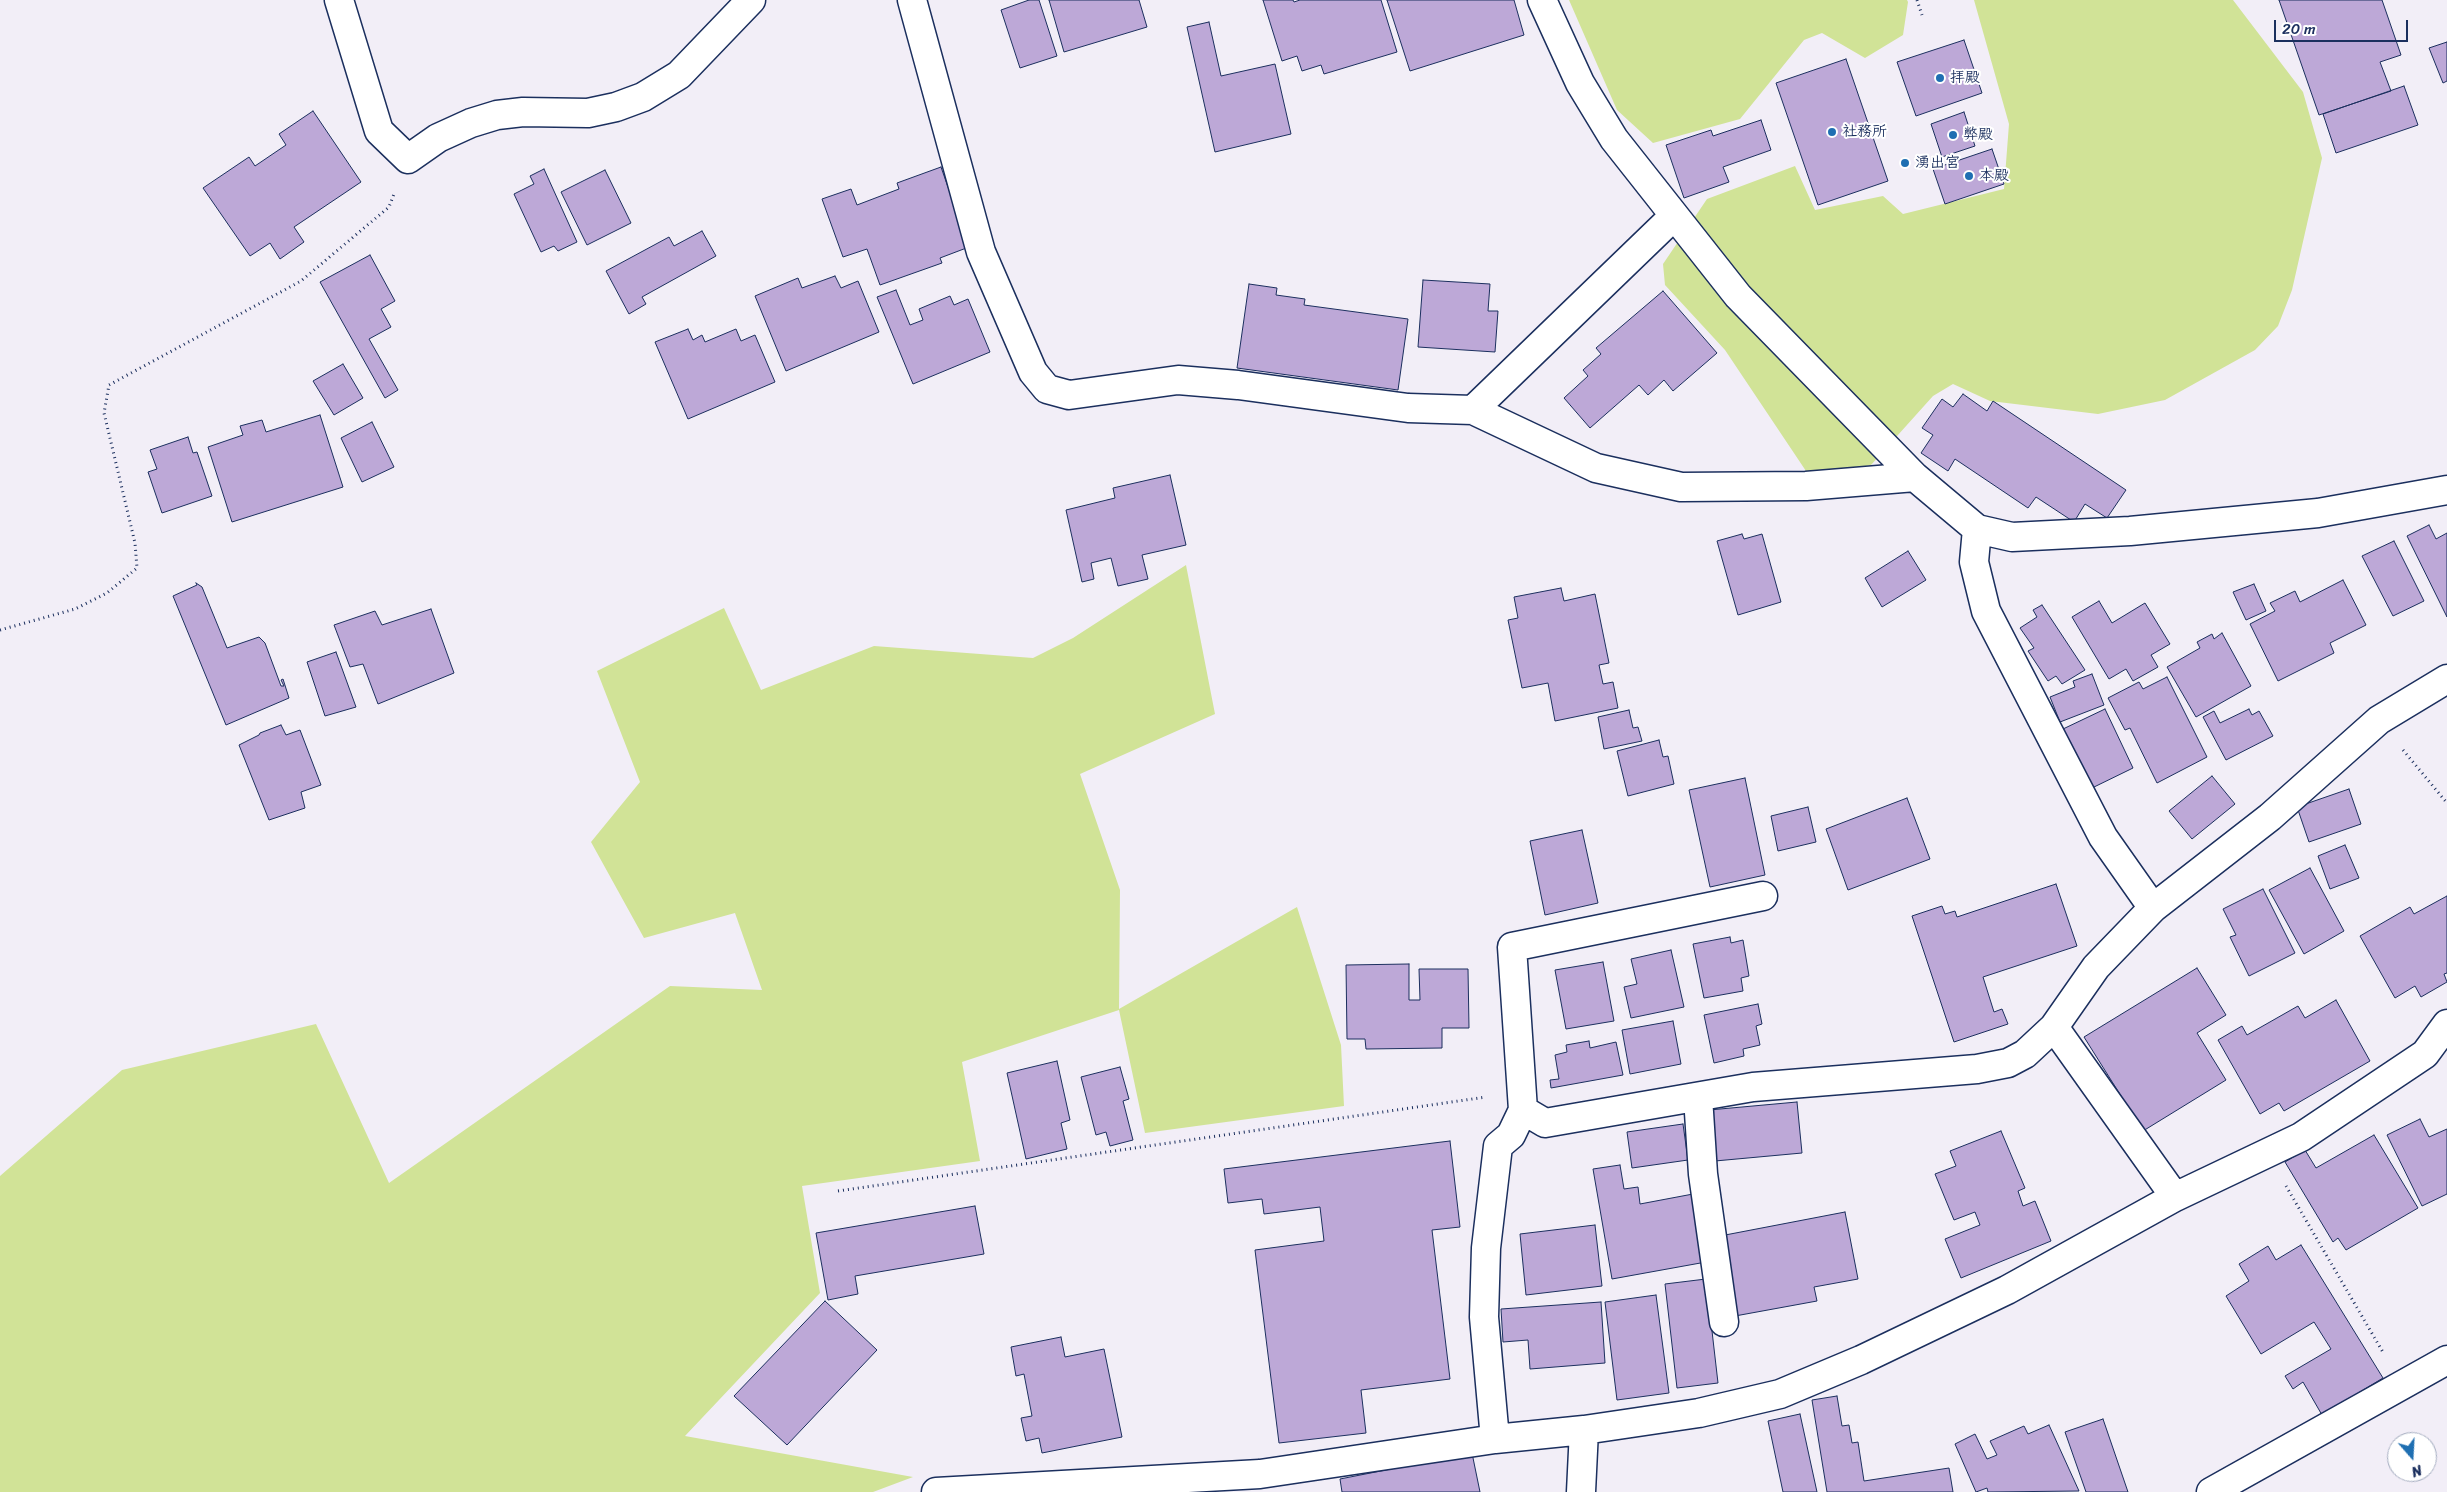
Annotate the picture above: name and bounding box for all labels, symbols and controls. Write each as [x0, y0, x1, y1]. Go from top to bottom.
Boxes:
scale bar [2277, 10, 2411, 42]
text: 20 m [2282, 16, 2316, 42]
place label: 拝殿 [1950, 69, 1980, 87]
marker: 拝殿 [1934, 72, 1946, 84]
place label: 社務所 [1842, 123, 1887, 141]
marker: 社務所 [1826, 126, 1838, 138]
place label: 弊殿 [1963, 126, 1993, 144]
marker: 弊殿 [1947, 129, 1959, 141]
place label: 湧出宮 [1915, 154, 1960, 172]
marker: 湧出宮 [1899, 157, 1911, 169]
place label: 本殿 [1979, 167, 2009, 185]
marker: 本殿 [1963, 170, 1975, 182]
north arrow [2387, 1432, 2437, 1482]
text: N [2408, 1457, 2425, 1484]

